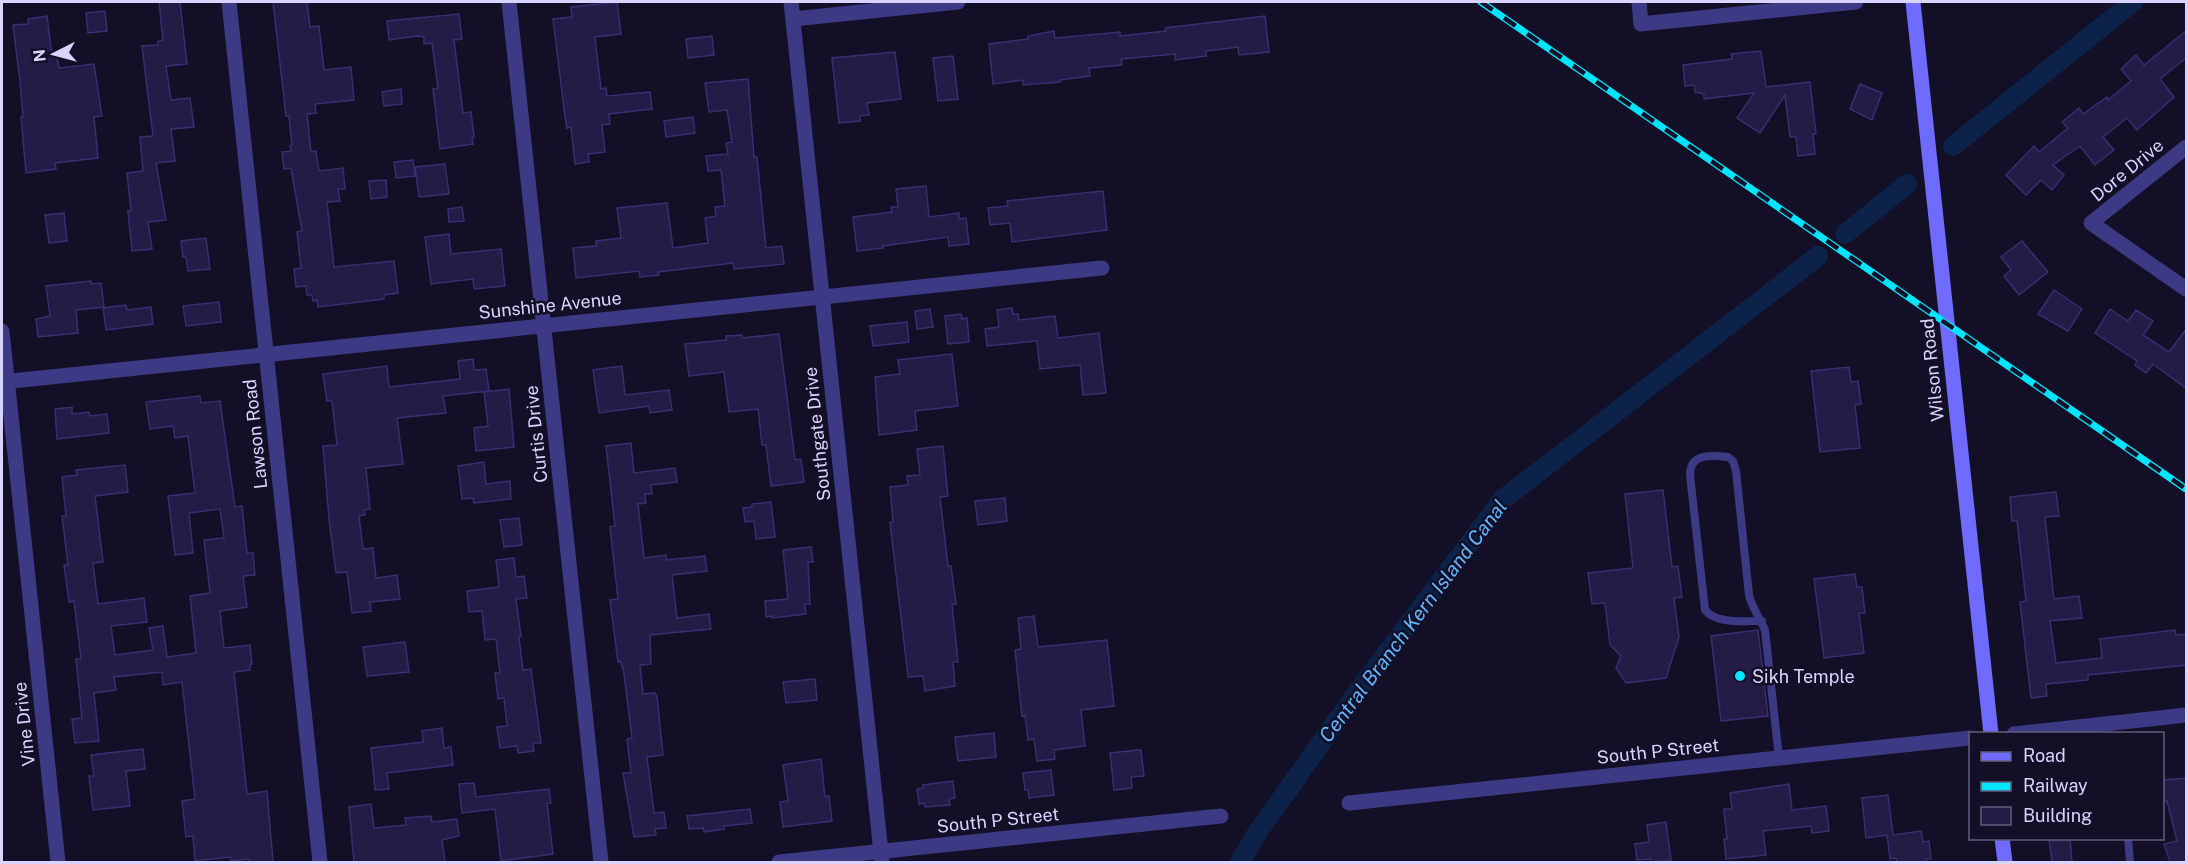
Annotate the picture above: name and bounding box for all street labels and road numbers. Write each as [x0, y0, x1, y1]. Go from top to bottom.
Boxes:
street label: Dore Drive [2087, 134, 2167, 206]
street label: Sunshine Avenue [477, 287, 623, 323]
street label: Wilson Road [1916, 317, 1948, 423]
street label: Southgate Drive [800, 366, 834, 502]
street label: Lawson Road [239, 378, 271, 490]
street label: Curtis Drive [520, 384, 552, 484]
street label: Vine Drive [9, 681, 39, 767]
street label: South P Street [1596, 734, 1720, 768]
street label: South P Street [936, 803, 1060, 837]

